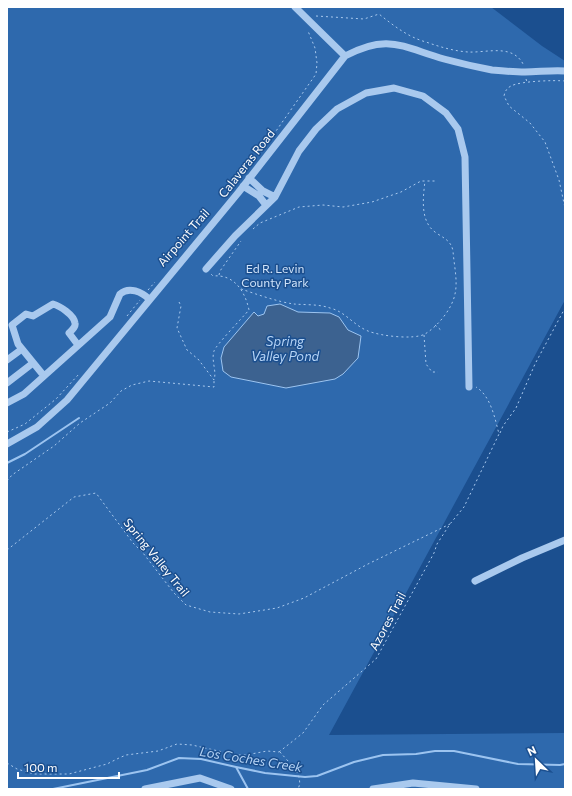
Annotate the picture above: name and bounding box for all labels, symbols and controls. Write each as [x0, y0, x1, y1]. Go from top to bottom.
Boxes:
street label: Calaveras Road [215, 126, 277, 200]
street label: Airpoint Trail [154, 205, 212, 269]
park label: Ed R. Levin County Park [241, 261, 309, 289]
water label: Spring Valley Pond [251, 333, 320, 364]
street label: Spring Valley Trail [121, 515, 193, 599]
street label: Azores Trail [366, 590, 408, 652]
north arrow [516, 740, 556, 780]
water label: Los Coches Creek [198, 743, 305, 775]
text: N [525, 743, 538, 758]
scale bar [18, 754, 119, 780]
text: 100 m [24, 760, 58, 774]

